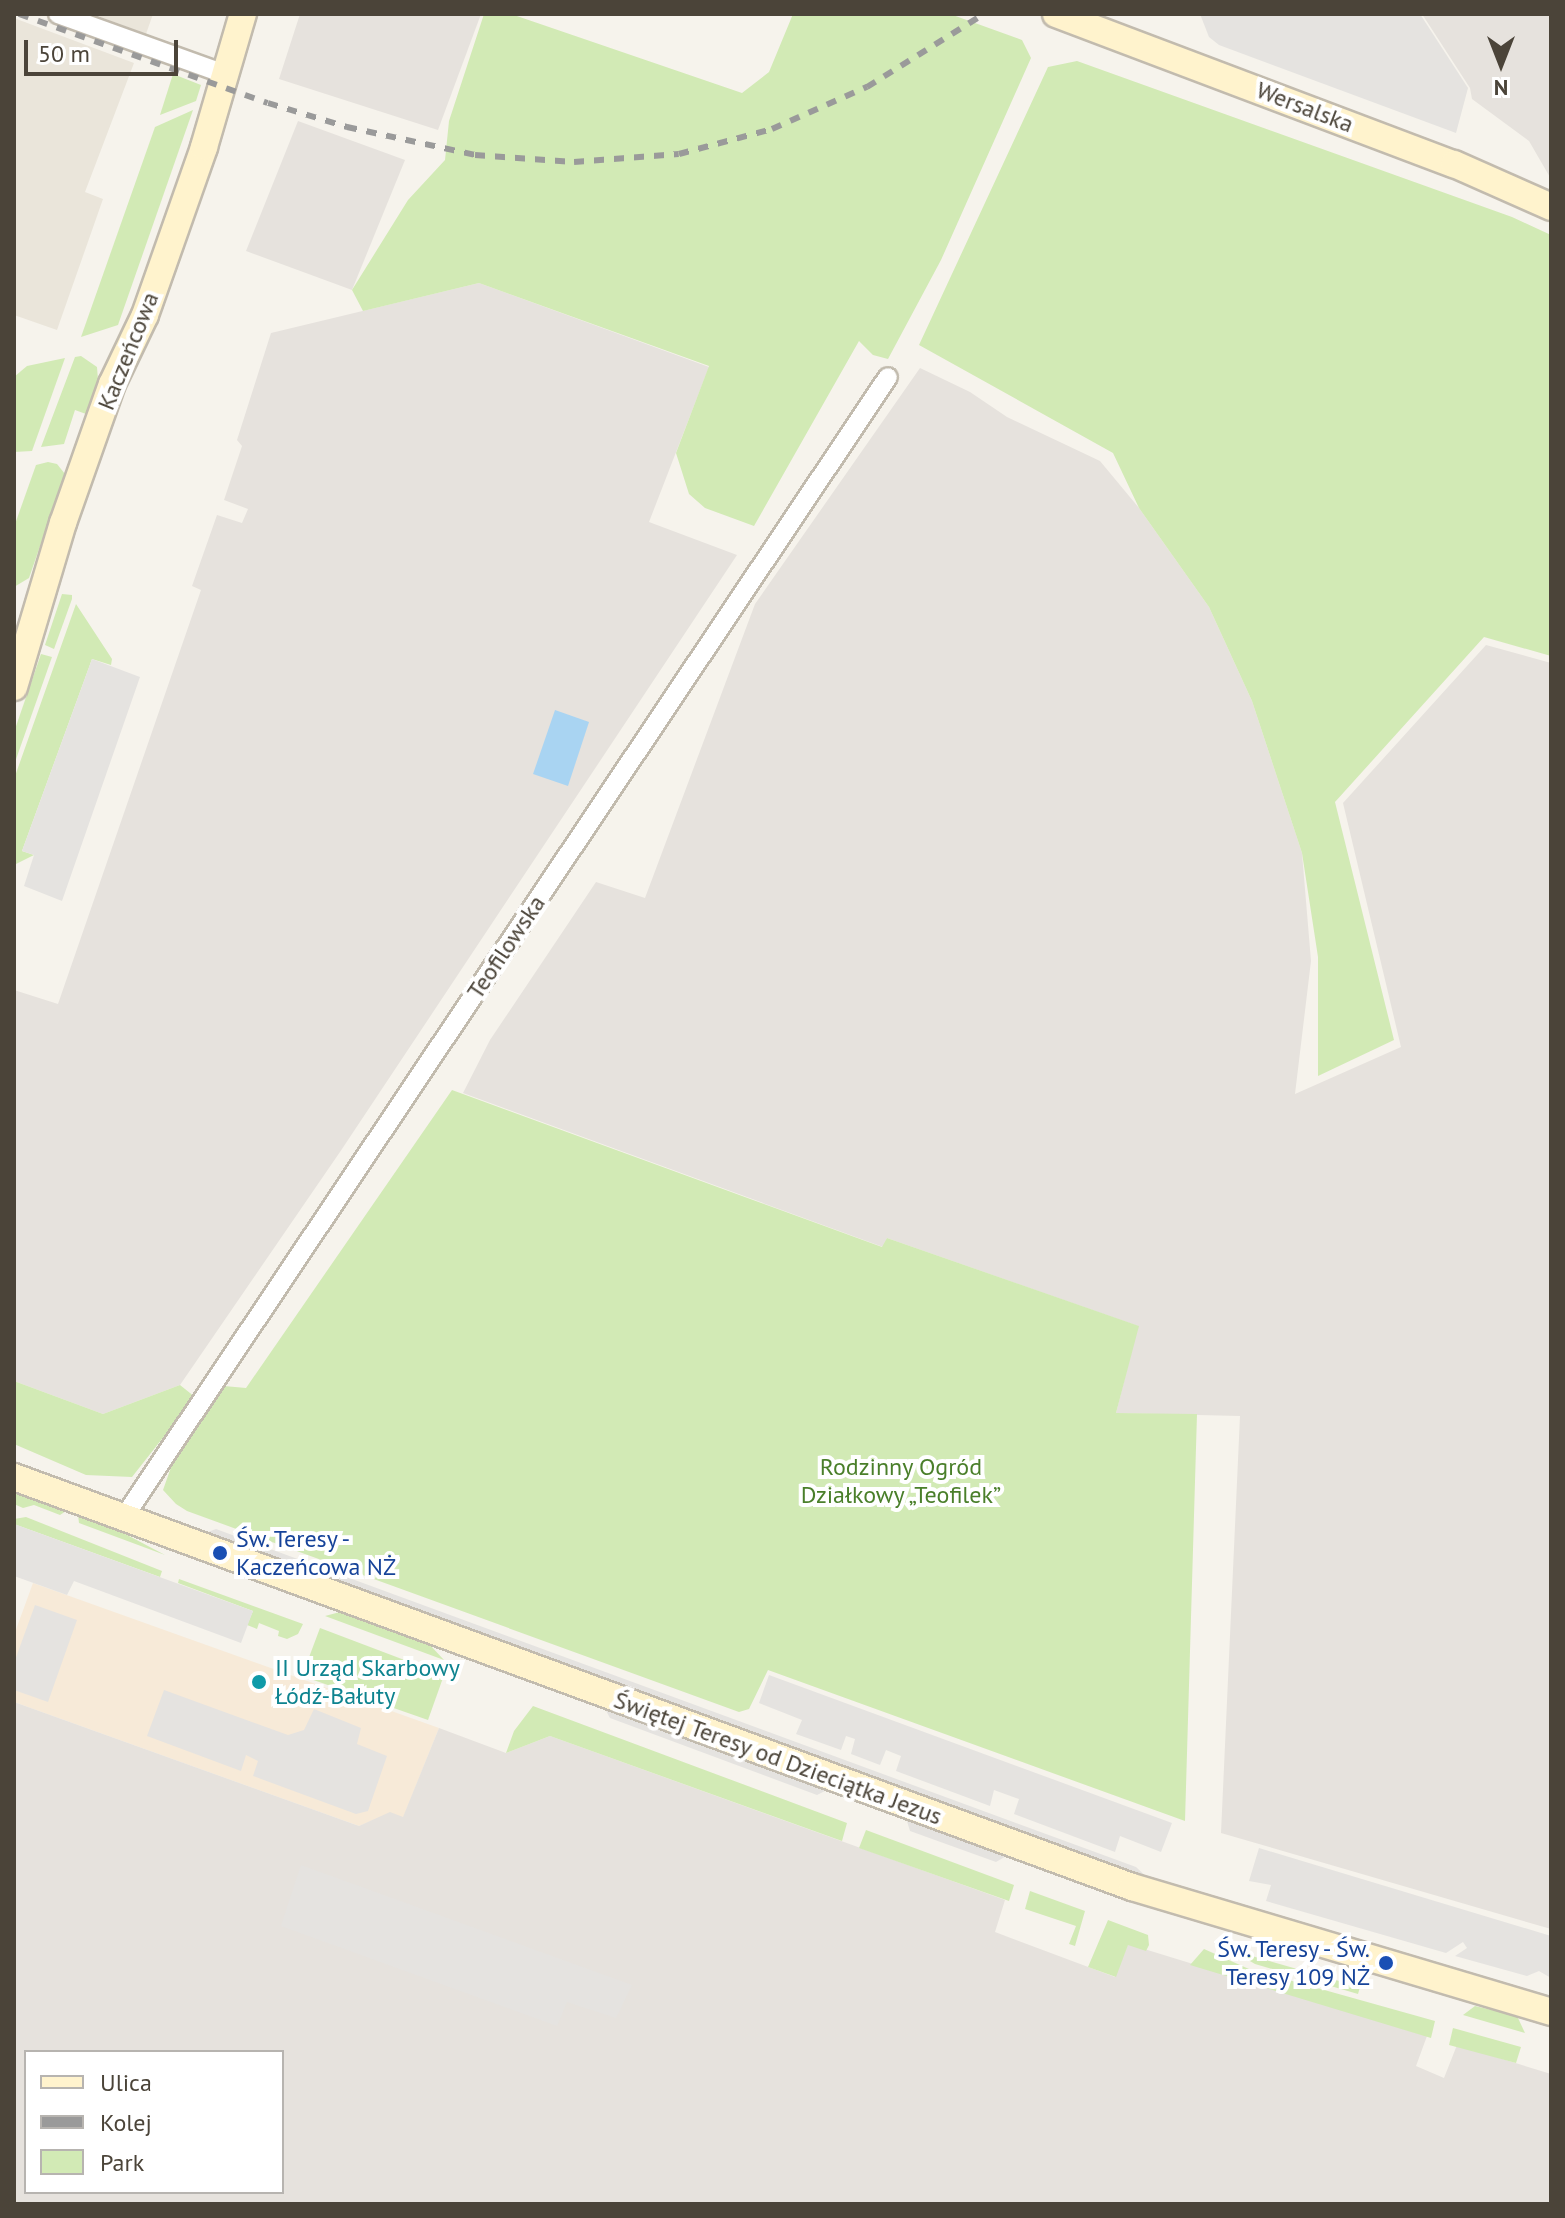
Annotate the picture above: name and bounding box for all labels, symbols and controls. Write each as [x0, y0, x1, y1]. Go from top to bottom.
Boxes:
scale bar [28, 24, 182, 74]
north arrow [1461, 24, 1541, 104]
text: 50 m [38, 38, 90, 69]
text: N [1494, 74, 1508, 102]
street label: Wersalska [1252, 75, 1358, 139]
street label: Kaczeńcowa [91, 288, 165, 414]
street label: Teofilowska [461, 890, 551, 1004]
park label: Rodzinny Ogród Działkowy „Teofilek” [800, 1453, 1002, 1509]
place label: Św. Teresy - Kaczeńcowa NŻ [236, 1525, 396, 1581]
marker: Św. Teresy - Kaczeńcowa NŻ [211, 1544, 229, 1562]
place label: II Urząd Skarbowy Łódź-Bałuty [275, 1654, 460, 1710]
marker: II Urząd Skarbowy Łódź-Bałuty [250, 1673, 268, 1691]
street label: Świętej Teresy od Dzieciątka Jezus [609, 1685, 947, 1831]
place label: Św. Teresy - Św. Teresy 109 NŻ [1210, 1935, 1370, 1991]
marker: Św. Teresy - Św. Teresy 109 NŻ [1377, 1954, 1395, 1972]
legend [24, 2050, 284, 2194]
text: Ulica [100, 2067, 152, 2098]
text: Kolej [100, 2107, 152, 2138]
text: Park [100, 2147, 144, 2178]

